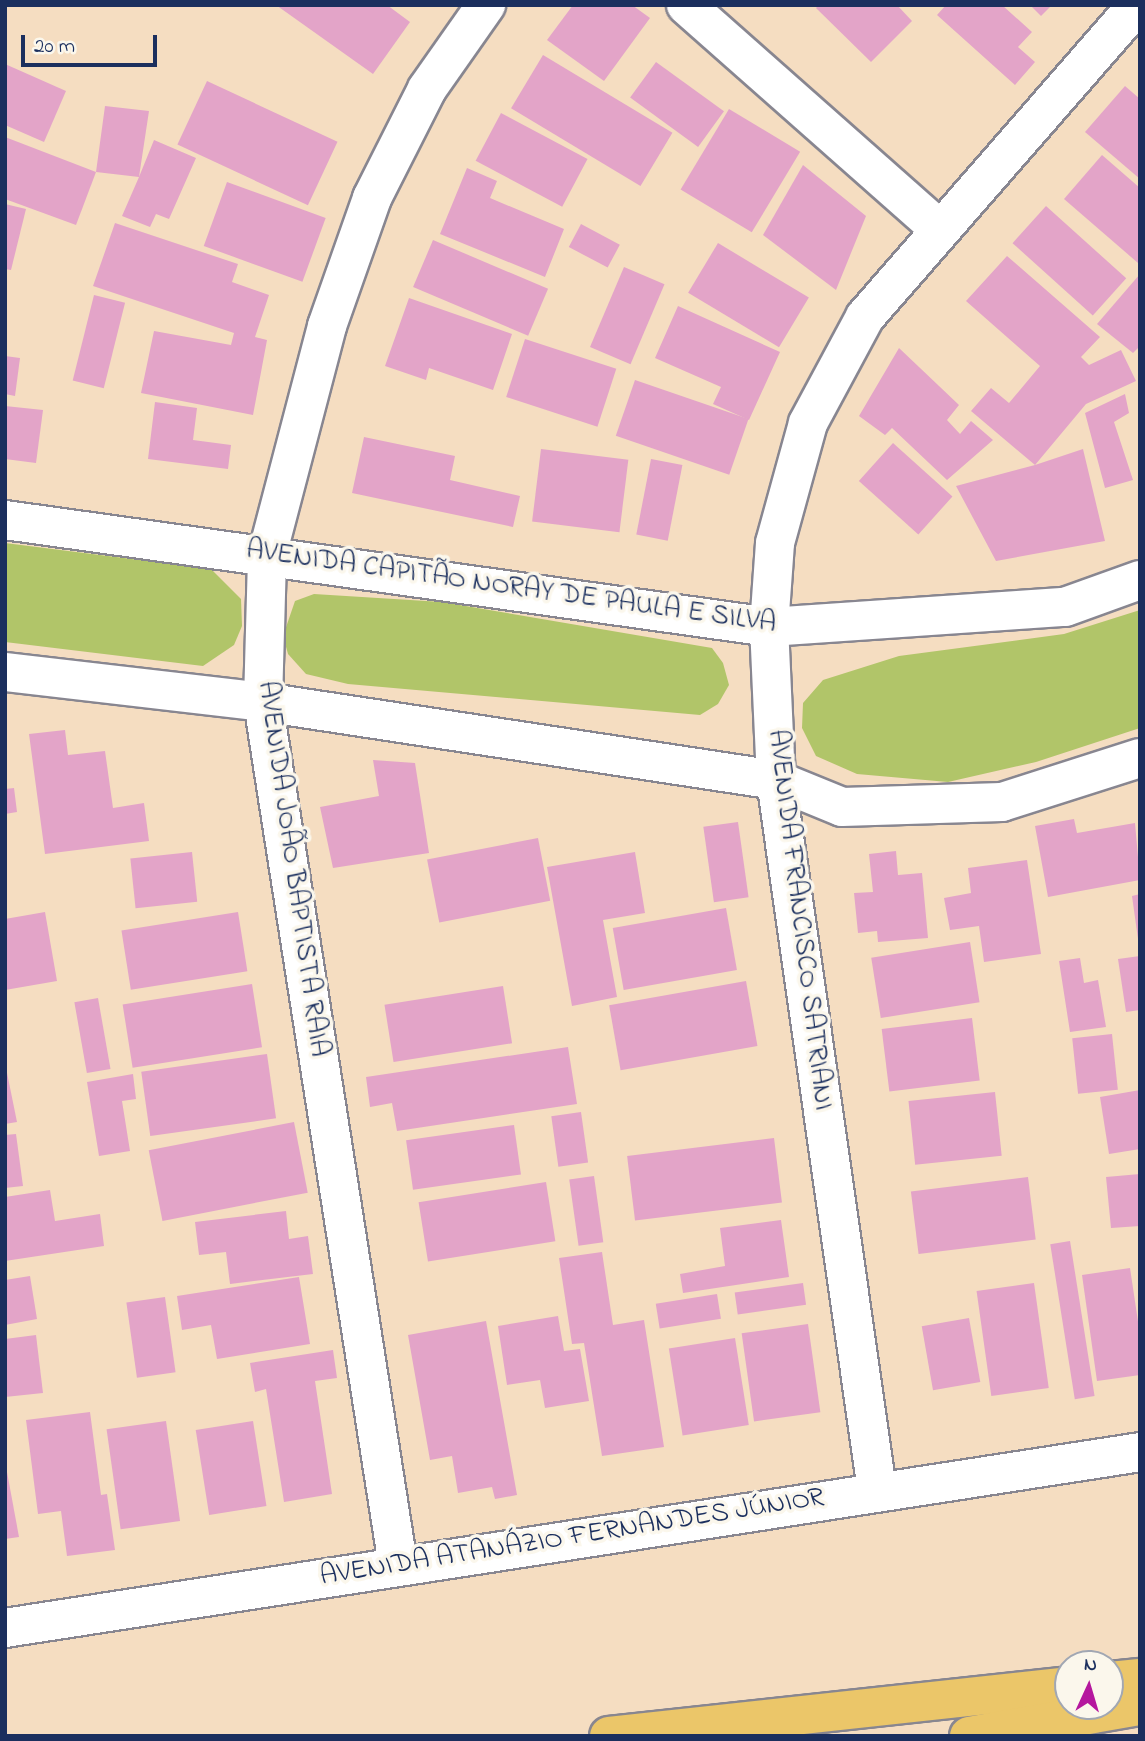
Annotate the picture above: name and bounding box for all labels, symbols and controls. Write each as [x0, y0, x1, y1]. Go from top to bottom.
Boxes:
scale bar [24, 21, 161, 65]
text: 20 m [34, 32, 75, 62]
street label: AVENIDA CAPITÃO NORAY DE PAULA E SILVA [244, 534, 778, 642]
street label: AVENIDA JOÃO BAPTISTA RAIA [249, 679, 335, 1059]
street label: AVENIDA FRANCISCO SATRIANI [759, 728, 839, 1112]
street label: AVENIDA ATANÁZIO FERNANDES JÚNIOR [318, 1482, 826, 1594]
north arrow [1054, 1650, 1124, 1720]
text: N [1083, 1652, 1098, 1679]

